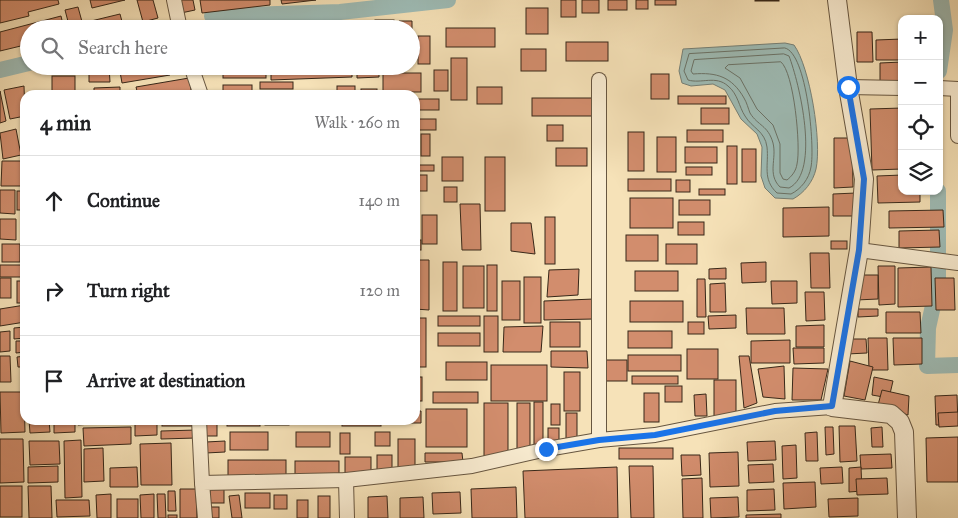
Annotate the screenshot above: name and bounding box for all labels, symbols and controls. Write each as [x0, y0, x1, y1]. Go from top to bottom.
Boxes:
map controls [898, 15, 943, 195]
button: + [898, 15, 943, 60]
search box [20, 20, 420, 75]
icon: search [38, 34, 66, 62]
text: Search here [78, 36, 168, 59]
button: − [898, 60, 943, 105]
route start [837, 76, 860, 99]
button: locate [898, 105, 943, 150]
text: 4 min [40, 110, 91, 136]
text: Walk · 260 m [314, 113, 400, 132]
button: layers [898, 150, 943, 195]
icon: ahead [40, 187, 68, 215]
text: Continue [87, 189, 160, 212]
text: 140 m [359, 191, 400, 210]
icon: right [40, 277, 68, 305]
text: Turn right [87, 279, 170, 302]
text: 120 m [360, 281, 400, 300]
icon: arrive [40, 367, 68, 395]
text: Arrive at destination [87, 369, 245, 392]
route end [535, 438, 558, 461]

